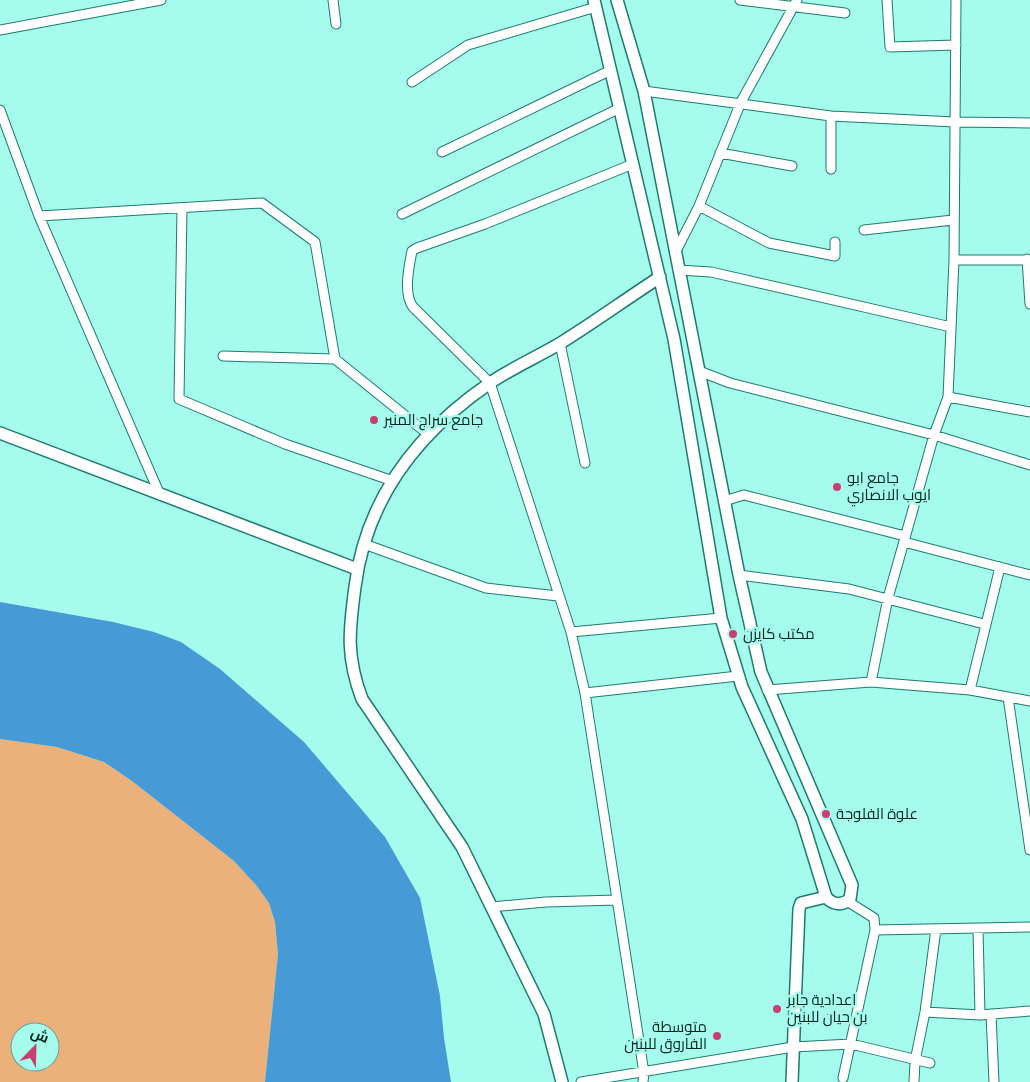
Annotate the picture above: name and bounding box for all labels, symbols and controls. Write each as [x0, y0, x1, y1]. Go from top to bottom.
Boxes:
place label: جامع سراج المنير [383, 410, 483, 431]
marker: جامع سراج المنير [368, 414, 380, 426]
place label: جامع ابو ايوب الانصاري [847, 468, 931, 507]
marker: جامع ابو ايوب الانصاري [831, 481, 843, 493]
place label: مكتب كايزن [743, 624, 815, 644]
marker: مكتب كايزن [727, 628, 739, 640]
place label: علوة الفلوجة [836, 804, 918, 823]
marker: علوة الفلوجة [820, 808, 832, 820]
place label: اعدادية جابر بن حيان للبنين [786, 990, 867, 1027]
marker: اعدادية جابر بن حيان للبنين [771, 1003, 783, 1015]
place label: متوسطة الفاروق للبنين [624, 1017, 707, 1054]
north arrow [10, 1022, 60, 1072]
text: ش [28, 1023, 52, 1047]
marker: متوسطة الفاروق للبنين [711, 1030, 723, 1042]

